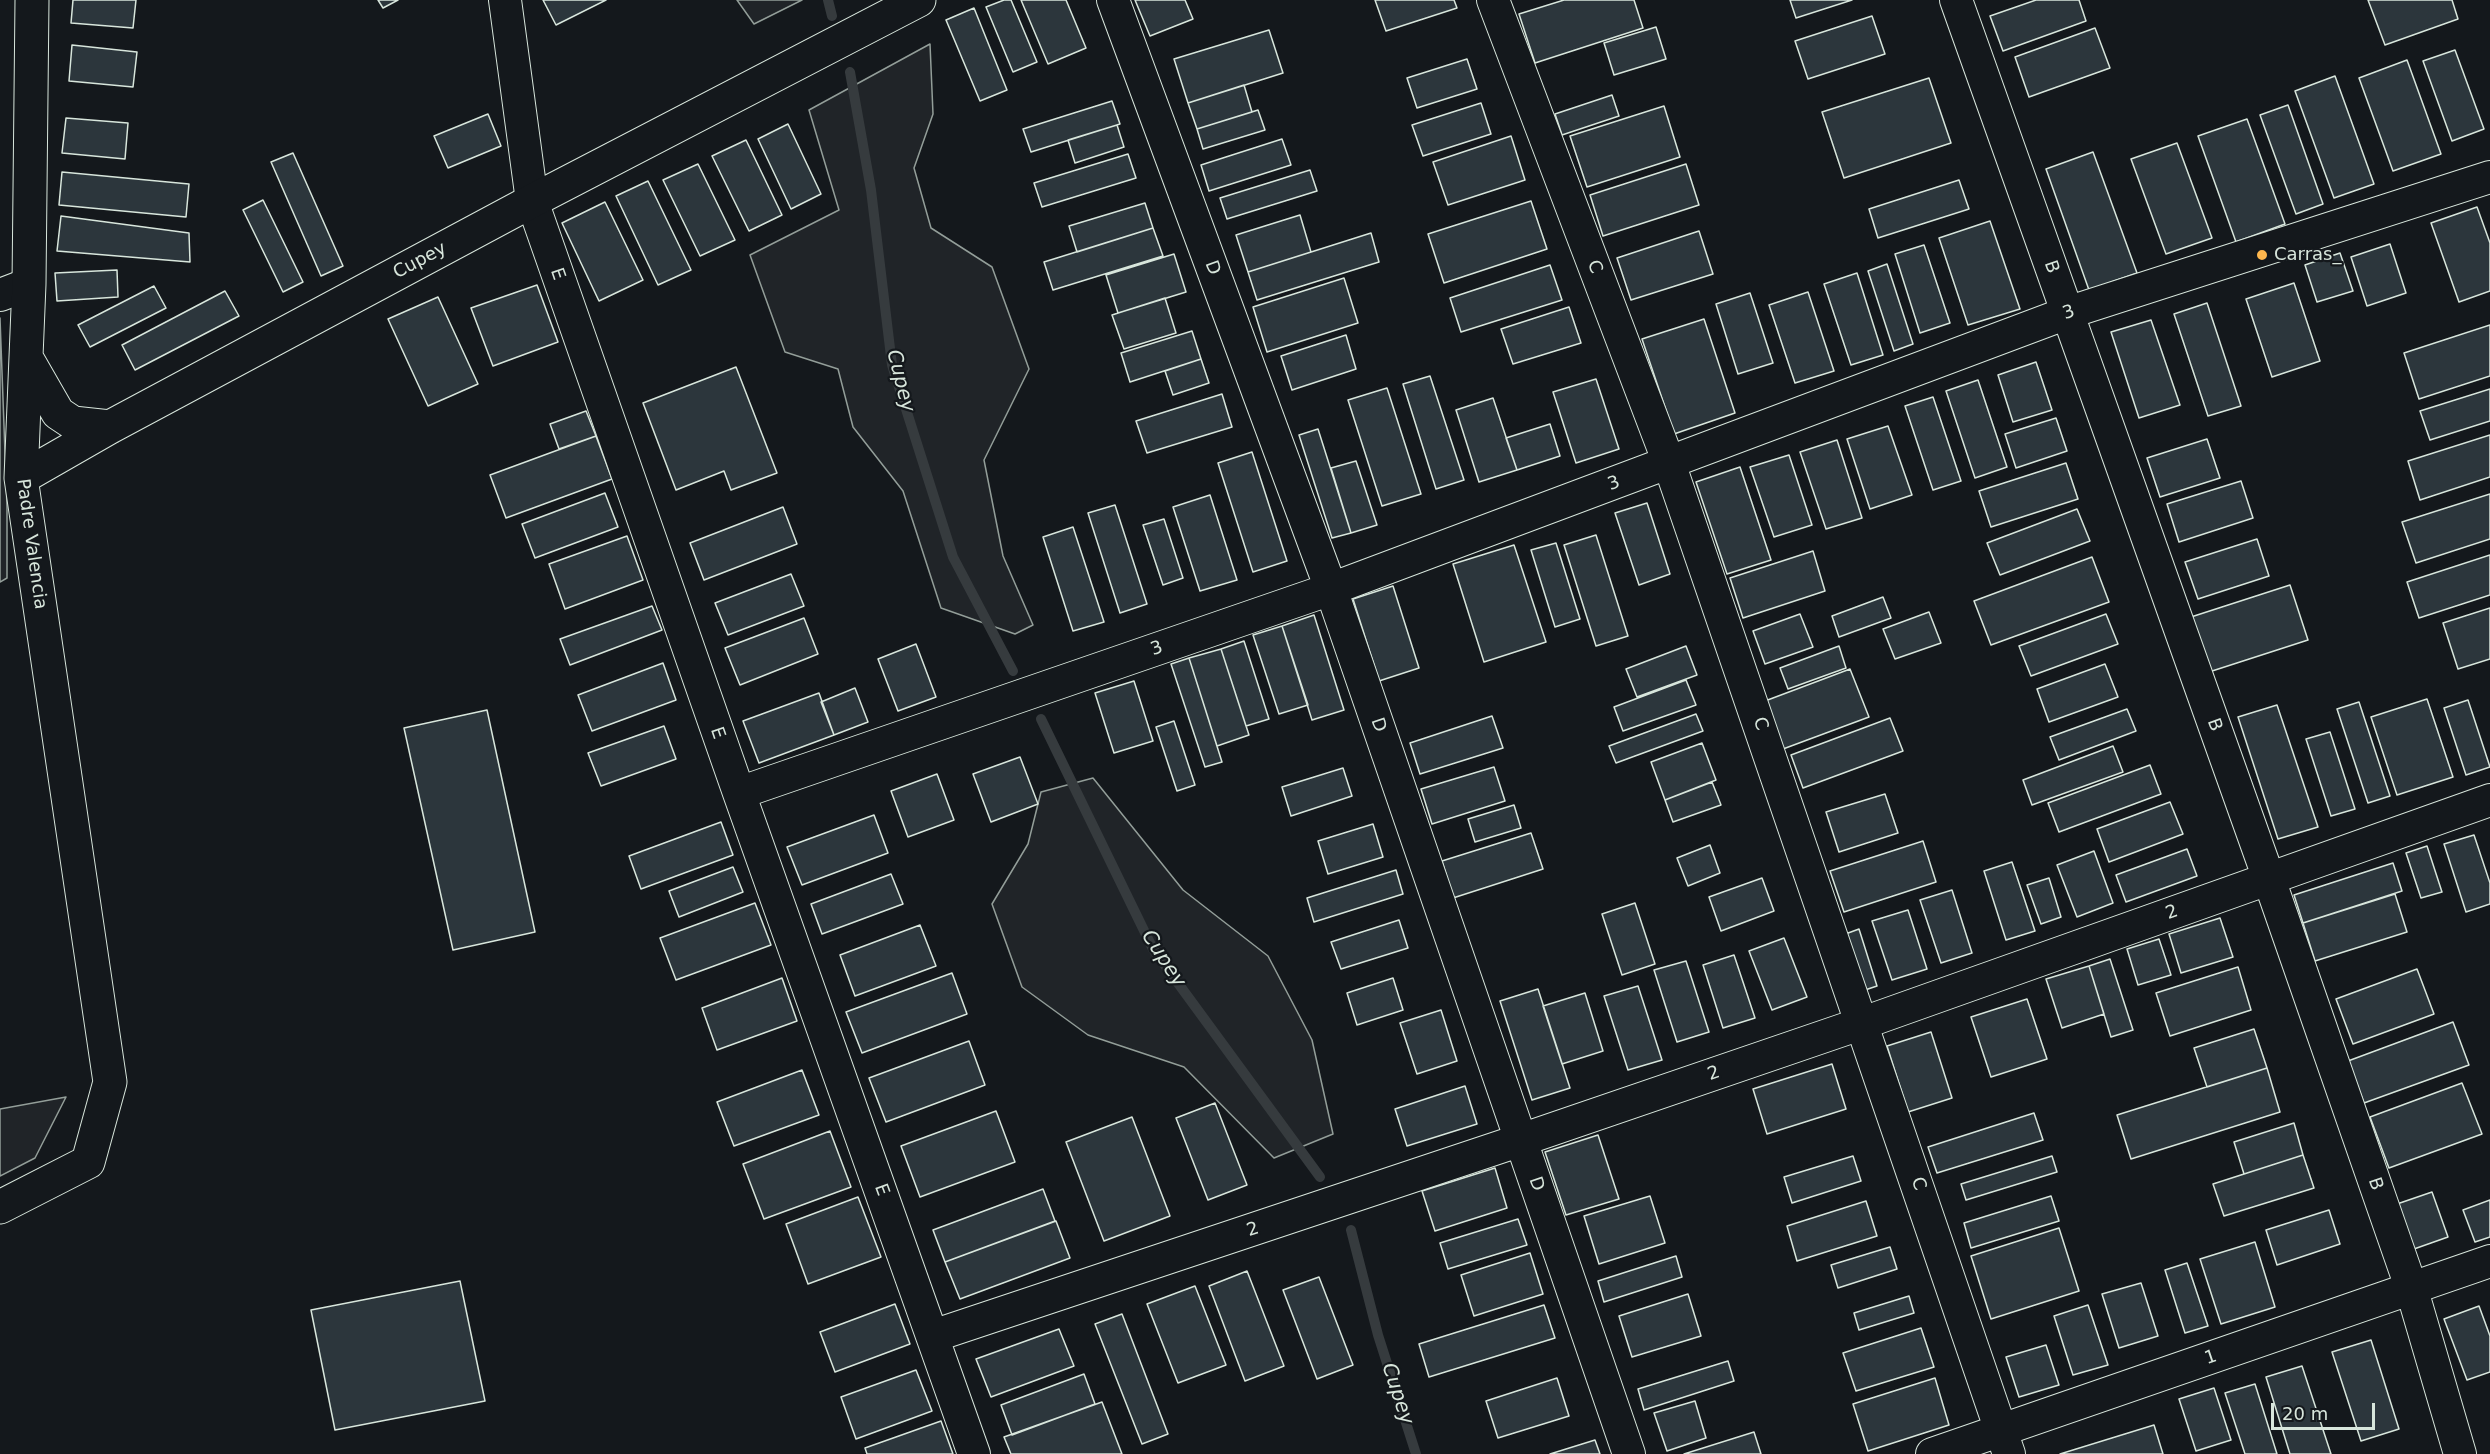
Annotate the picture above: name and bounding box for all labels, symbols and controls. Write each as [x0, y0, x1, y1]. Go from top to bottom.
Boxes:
street label: Cupey [390, 238, 450, 284]
place label: Carras_ [2274, 244, 2341, 266]
marker: Carras_ [2255, 248, 2269, 262]
street label: C [1582, 257, 1606, 277]
street label: D [1199, 258, 1225, 278]
street label: B [2039, 258, 2063, 276]
street label: E [545, 265, 569, 283]
street label: 3 [2060, 301, 2078, 325]
water label: Cupey [881, 347, 919, 415]
street label: 3 [1605, 472, 1623, 496]
street label: Padre Valencia [11, 477, 51, 611]
street label: 3 [1148, 637, 1166, 661]
street label: D [1366, 715, 1390, 735]
street label: C [1748, 715, 1772, 733]
street label: B [2202, 716, 2226, 734]
street label: E [705, 724, 729, 742]
street label: 2 [2163, 901, 2181, 925]
water label: Cupey [1136, 926, 1190, 992]
street label: 2 [1705, 1062, 1723, 1086]
street label: D [1524, 1174, 1548, 1194]
street label: C [1906, 1175, 1930, 1193]
street label: B [2363, 1175, 2387, 1193]
street label: E [869, 1181, 893, 1199]
street label: 2 [1244, 1218, 1262, 1242]
street label: 1 [2202, 1346, 2220, 1370]
water label: Cupey [1376, 1360, 1418, 1428]
scale bar [2274, 1391, 2378, 1429]
text: 20 m [2282, 1403, 2328, 1424]

